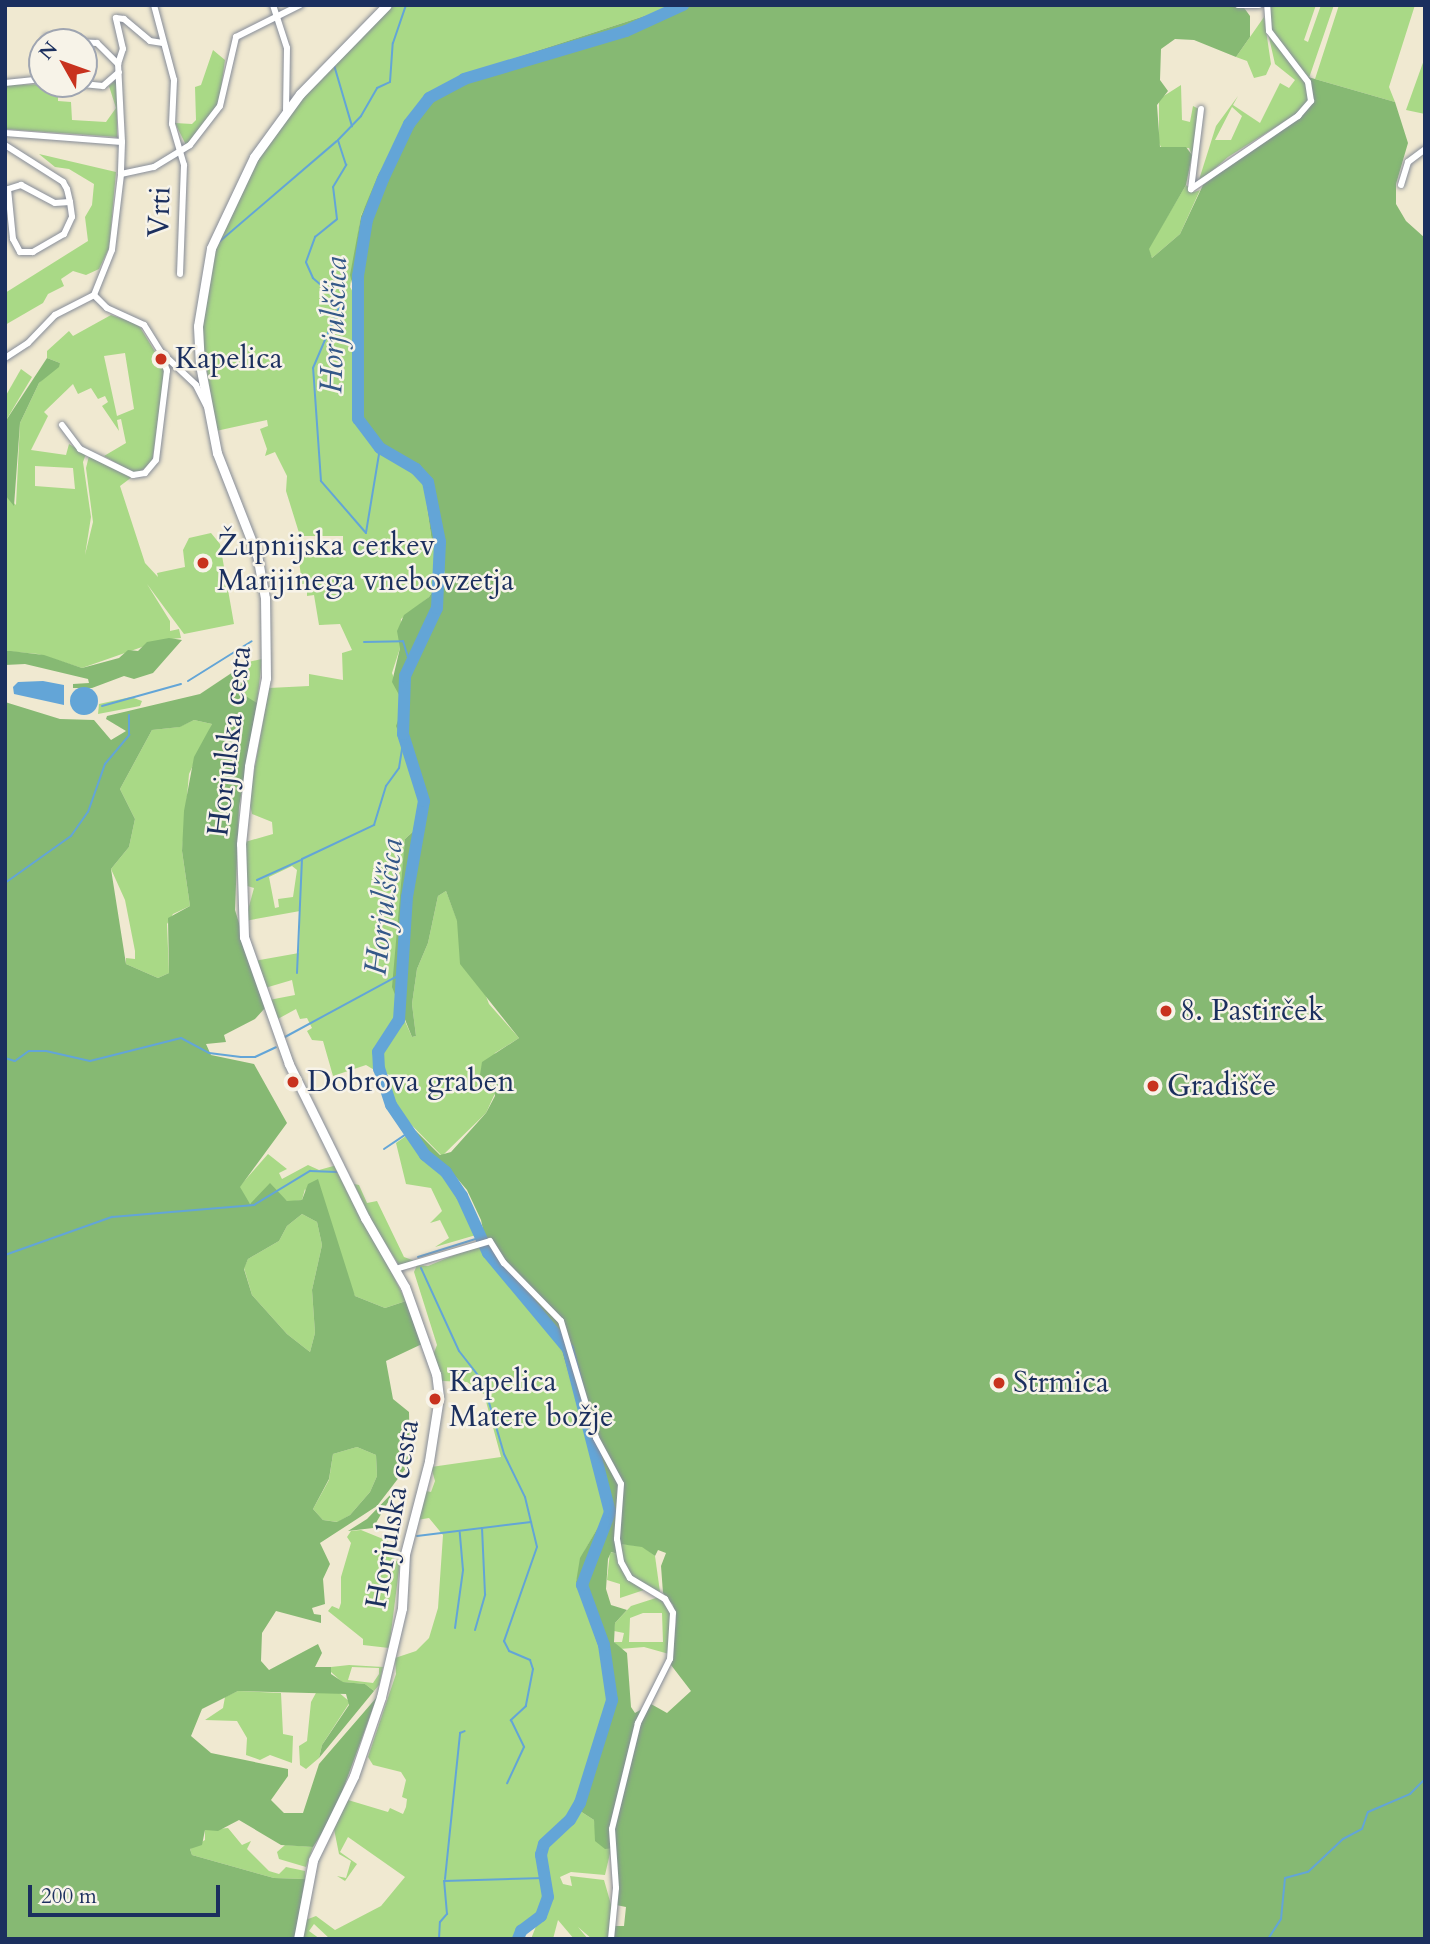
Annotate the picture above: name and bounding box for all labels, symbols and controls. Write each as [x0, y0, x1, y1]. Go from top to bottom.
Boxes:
north arrow [28, 28, 98, 98]
text: N [33, 36, 64, 65]
street label: Vrti [141, 186, 179, 238]
water label: Horjulščica [312, 256, 356, 394]
place label: Kapelica [175, 341, 283, 377]
marker: Kapelica [153, 351, 169, 367]
place label: Župnijska cerkev Marijinega vnebovzetja [217, 528, 514, 598]
marker: Župnijska cerkev Marijinega vnebovzetja [195, 555, 211, 571]
street label: Horjulska cesta [200, 644, 260, 838]
water label: Horjulščica [357, 836, 411, 978]
place label: 8. Pastirček [1180, 993, 1324, 1029]
marker: 8. Pastirček [1158, 1003, 1174, 1019]
place label: Dobrova graben [307, 1064, 515, 1100]
place label: Gradišče [1167, 1068, 1276, 1104]
marker: Dobrova graben [285, 1074, 301, 1090]
marker: Gradišče [1145, 1078, 1161, 1094]
place label: Kapelica Matere božje [449, 1364, 614, 1434]
place label: Strmica [1013, 1365, 1109, 1401]
marker: Strmica [991, 1375, 1007, 1391]
marker: Kapelica Matere božje [427, 1391, 443, 1407]
street label: Horjulska cesta [359, 1416, 427, 1612]
scale bar [32, 1870, 224, 1914]
text: 200 m [41, 1882, 97, 1911]

